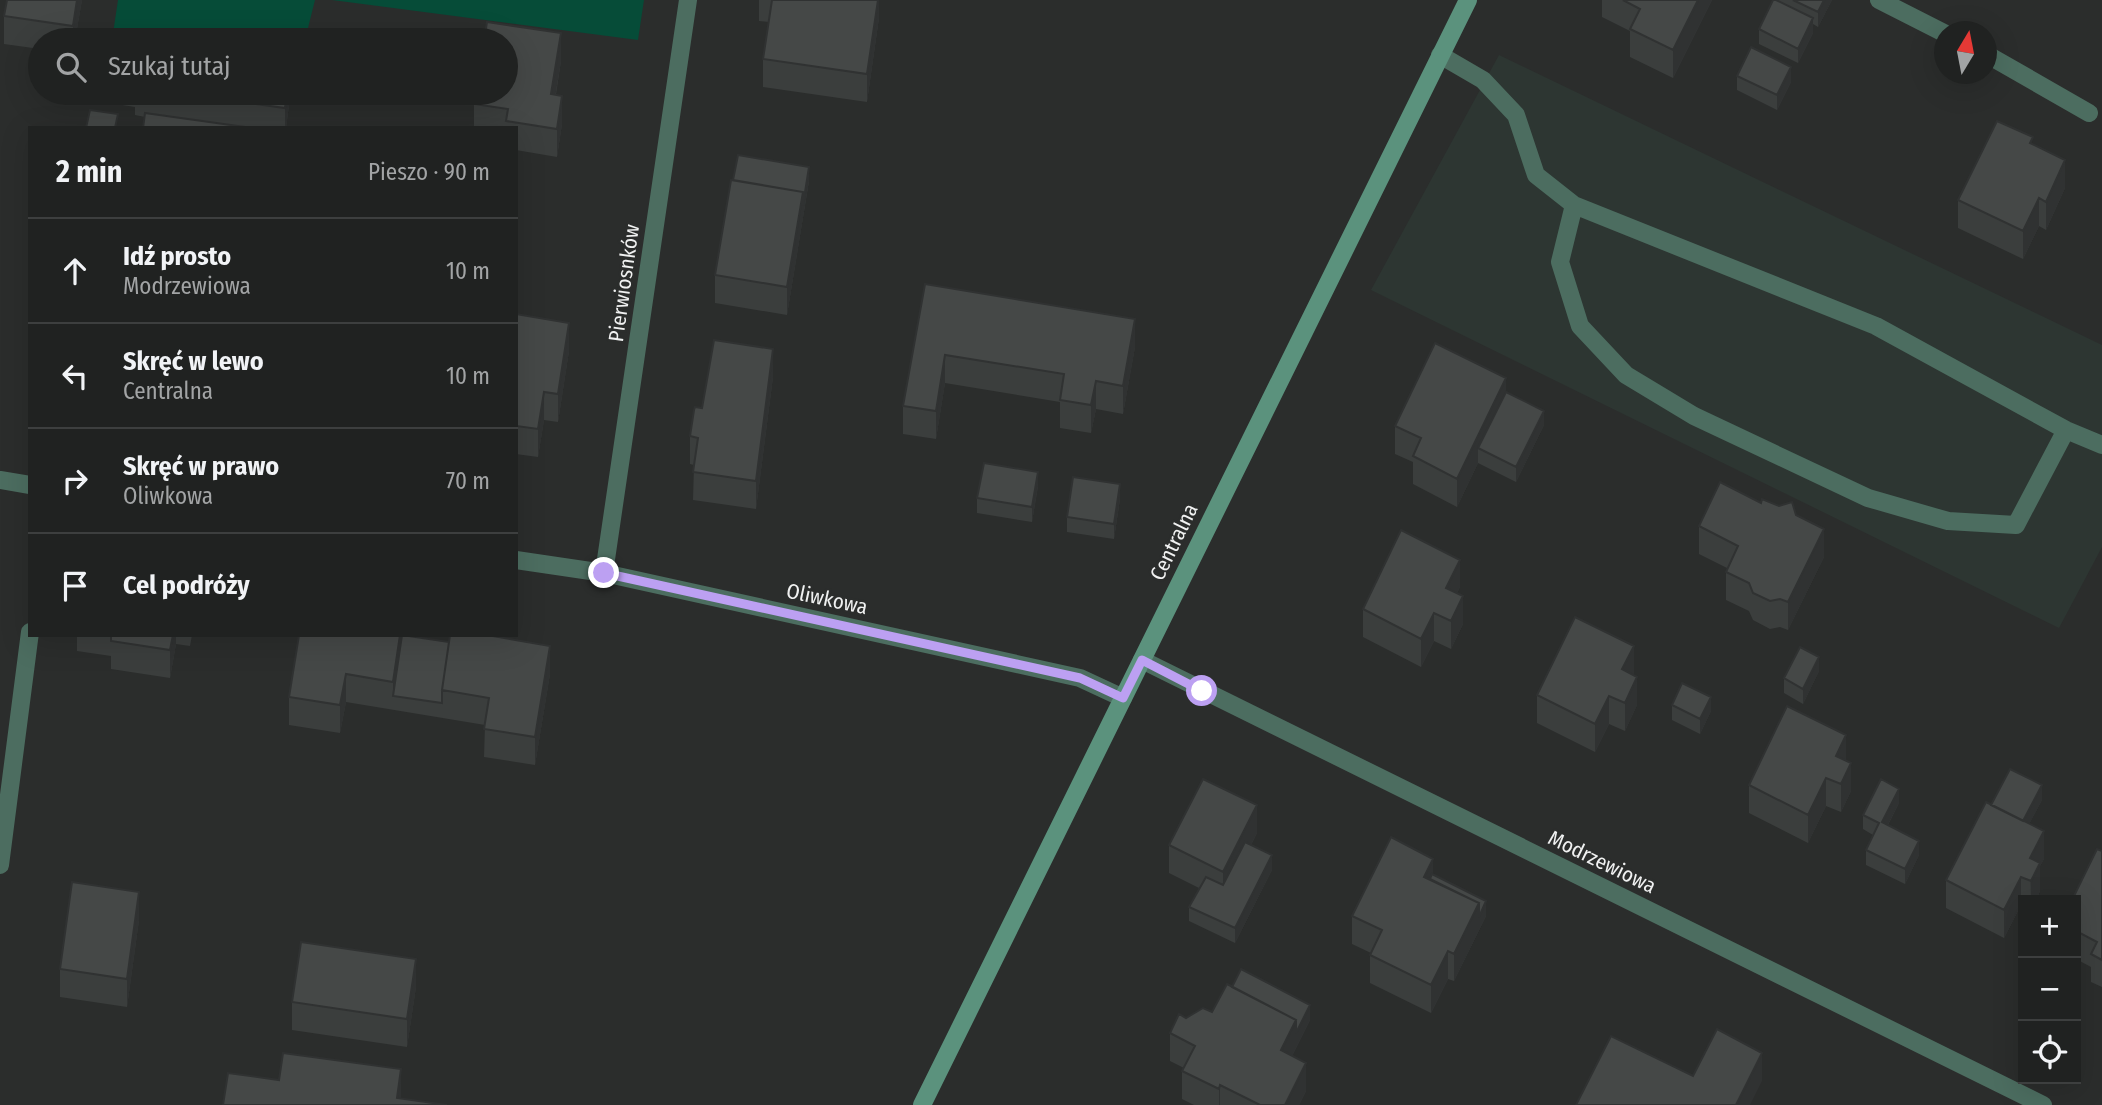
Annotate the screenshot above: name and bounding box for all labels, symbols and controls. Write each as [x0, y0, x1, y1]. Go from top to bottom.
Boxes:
north arrow [1934, 21, 1997, 84]
search box [28, 28, 518, 105]
icon: search [52, 48, 90, 86]
text: Szukaj tutaj [108, 51, 231, 82]
text: 2 min [56, 154, 123, 190]
text: Pieszo · 90 m [368, 158, 490, 186]
street label: Pierwiosnków [603, 222, 645, 343]
text: Idź prosto [123, 241, 231, 272]
icon: ahead [56, 252, 94, 290]
text: 10 m [446, 257, 490, 285]
text: Modrzewiowa [123, 272, 251, 300]
text: Skręć w lewo [123, 346, 264, 377]
icon: left [56, 357, 94, 395]
text: 10 m [446, 362, 490, 390]
text: Centralna [123, 377, 213, 405]
text: Skręć w prawo [123, 451, 279, 482]
icon: right [56, 462, 94, 500]
text: 70 m [446, 467, 490, 495]
text: Oliwkowa [123, 482, 213, 510]
street label: Centralna [1144, 499, 1204, 585]
route end [588, 557, 619, 588]
icon: arrive [56, 567, 94, 605]
text: Cel podróży [123, 570, 250, 601]
street label: Oliwkowa [784, 578, 870, 620]
route start [1186, 675, 1217, 706]
street label: Modrzewiowa [1544, 825, 1660, 899]
map controls [2018, 895, 2081, 1084]
button: + [2018, 895, 2081, 958]
button: − [2018, 958, 2081, 1021]
button: locate [2018, 1021, 2081, 1084]

